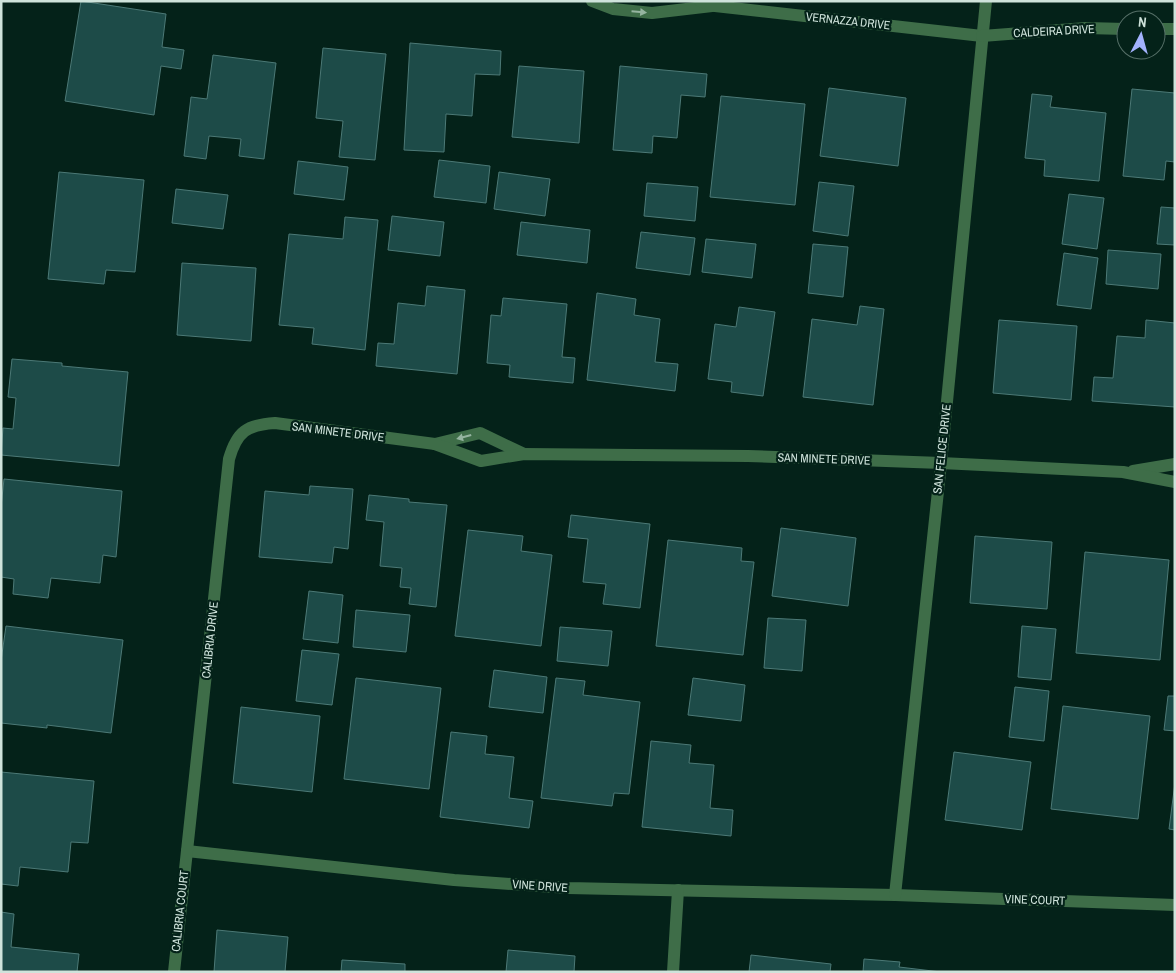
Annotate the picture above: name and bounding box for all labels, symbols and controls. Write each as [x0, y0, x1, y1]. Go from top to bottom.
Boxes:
one-way arrow [631, 8, 647, 16]
street label: VERNAZZA DRIVE [805, 9, 891, 33]
north arrow [1116, 10, 1166, 60]
text: N [1137, 13, 1147, 31]
street label: CALDEIRA DRIVE [1013, 21, 1095, 41]
street label: SAN FELICE DRIVE [929, 403, 955, 495]
street label: SAN MINETE DRIVE [291, 418, 385, 446]
one-way arrow [457, 433, 472, 441]
street label: SAN MINETE DRIVE [777, 449, 871, 469]
street label: CALIBRIA DRIVE [198, 601, 222, 679]
street label: CALIBRIA COURT [168, 869, 192, 953]
street label: VINE DRIVE [512, 876, 568, 896]
street label: VINE COURT [1004, 891, 1066, 909]

